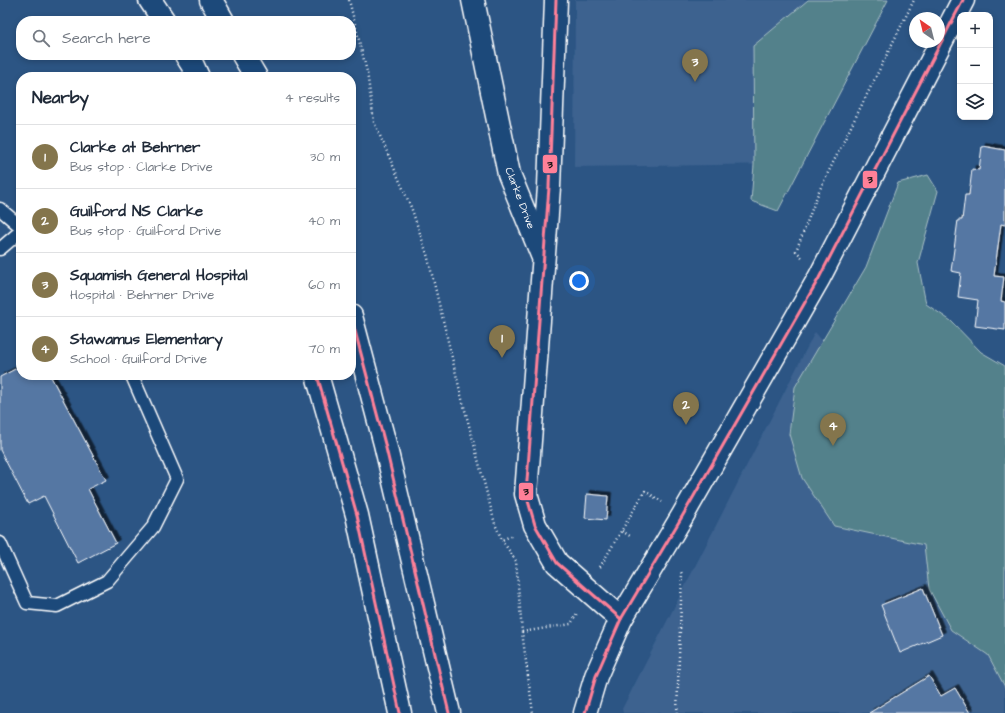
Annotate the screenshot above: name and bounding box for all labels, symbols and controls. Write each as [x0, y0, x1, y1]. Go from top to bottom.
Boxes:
north arrow [909, 12, 945, 48]
map controls [957, 12, 993, 120]
button: + [957, 12, 993, 48]
search box [16, 16, 356, 60]
icon: search [30, 27, 52, 49]
text: Search here [62, 28, 151, 49]
button: − [957, 48, 993, 84]
pin: 3 [682, 49, 708, 82]
button: layers [957, 84, 993, 120]
text: Nearby [32, 86, 89, 110]
text: 4 results [285, 89, 340, 107]
text: Clarke at Behrner [70, 137, 200, 158]
text: 1 [44, 148, 46, 166]
text: 30 m [310, 148, 340, 166]
line badge: 3 [542, 154, 558, 174]
text: 3 [546, 157, 553, 172]
text: Bus stop · Clarke Drive [70, 158, 213, 176]
street label: Clarke Drive [501, 165, 539, 231]
line badge: 3 [862, 170, 878, 189]
text: 3 [866, 172, 873, 187]
text: Guilford NS Clarke [70, 201, 203, 222]
text: 2 [41, 212, 49, 230]
text: 40 m [308, 212, 340, 230]
text: Bus stop · Guilford Drive [70, 222, 221, 240]
text: Squamish General Hospital [70, 265, 248, 286]
your location [569, 271, 589, 291]
text: 3 [42, 276, 48, 294]
text: 60 m [308, 276, 340, 294]
text: Hospital · Behrner Drive [70, 286, 214, 304]
pin: 1 [489, 325, 515, 358]
text: Stawamus Elementary [70, 329, 223, 350]
text: 4 [41, 340, 49, 358]
text: 70 m [308, 340, 340, 358]
text: School · Guilford Drive [70, 350, 207, 368]
pin: 2 [673, 392, 699, 425]
pin: 4 [820, 413, 846, 446]
line badge: 3 [518, 482, 534, 501]
text: 3 [522, 484, 529, 499]

